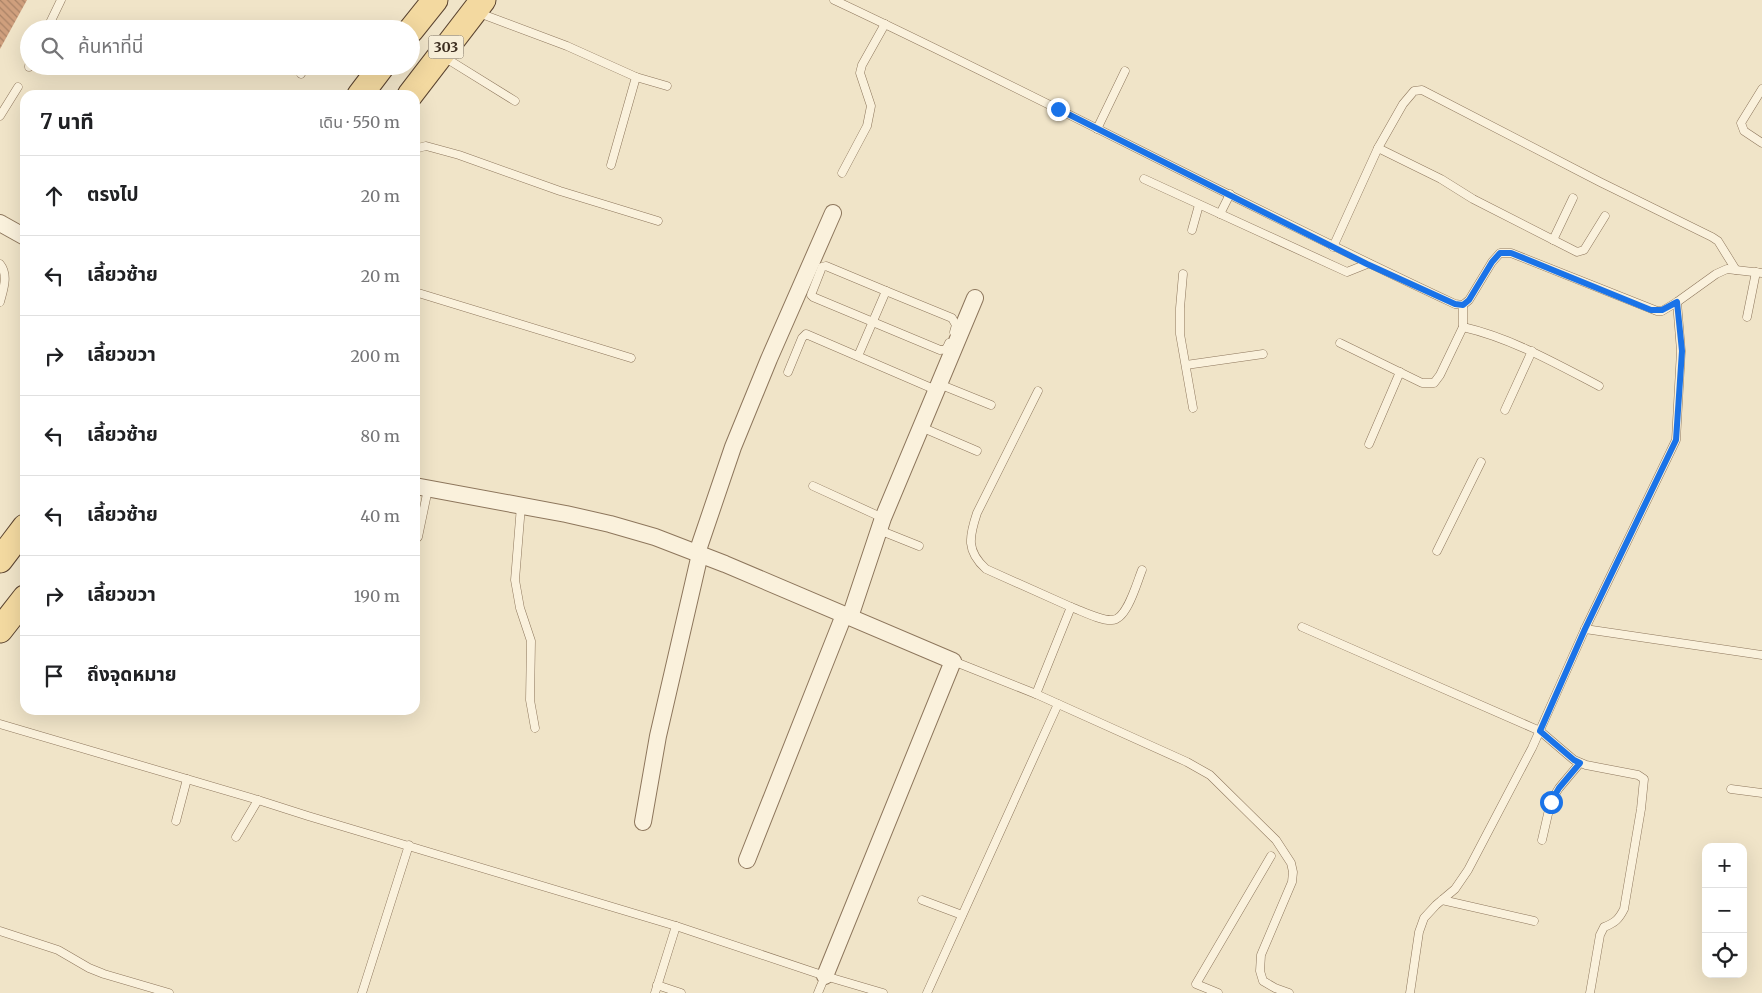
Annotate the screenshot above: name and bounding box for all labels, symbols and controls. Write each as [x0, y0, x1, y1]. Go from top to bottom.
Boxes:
search box [20, 20, 420, 75]
icon: search [38, 34, 66, 62]
text: ค้นหาที่นี่ [78, 34, 143, 58]
road number: 303 [428, 36, 464, 58]
route end [1047, 98, 1070, 121]
text: 7 นาที [40, 108, 94, 135]
text: เดิน · 550 m [319, 112, 400, 132]
icon: ahead [40, 182, 68, 210]
text: ตรงไป [87, 182, 139, 206]
text: 20 m [361, 186, 400, 206]
icon: left [40, 262, 68, 290]
text: เลี้ยวซ้าย [87, 262, 158, 286]
text: 20 m [361, 266, 400, 286]
icon: right [40, 342, 68, 370]
text: เลี้ยวขวา [87, 342, 156, 366]
text: 200 m [350, 346, 400, 366]
icon: left [40, 422, 68, 450]
text: เลี้ยวซ้าย [87, 422, 158, 446]
text: 80 m [361, 426, 400, 446]
icon: left [40, 502, 68, 530]
text: เลี้ยวซ้าย [87, 502, 158, 526]
text: 40 m [360, 506, 400, 526]
icon: right [40, 582, 68, 610]
text: เลี้ยวขวา [87, 582, 156, 606]
text: 190 m [354, 586, 400, 606]
icon: arrive [40, 662, 68, 690]
text: ถึงจุดหมาย [87, 662, 177, 686]
route start [1540, 791, 1563, 814]
map controls [1702, 843, 1747, 978]
button: + [1702, 843, 1747, 888]
button: − [1702, 888, 1747, 933]
button: locate [1702, 933, 1747, 978]

